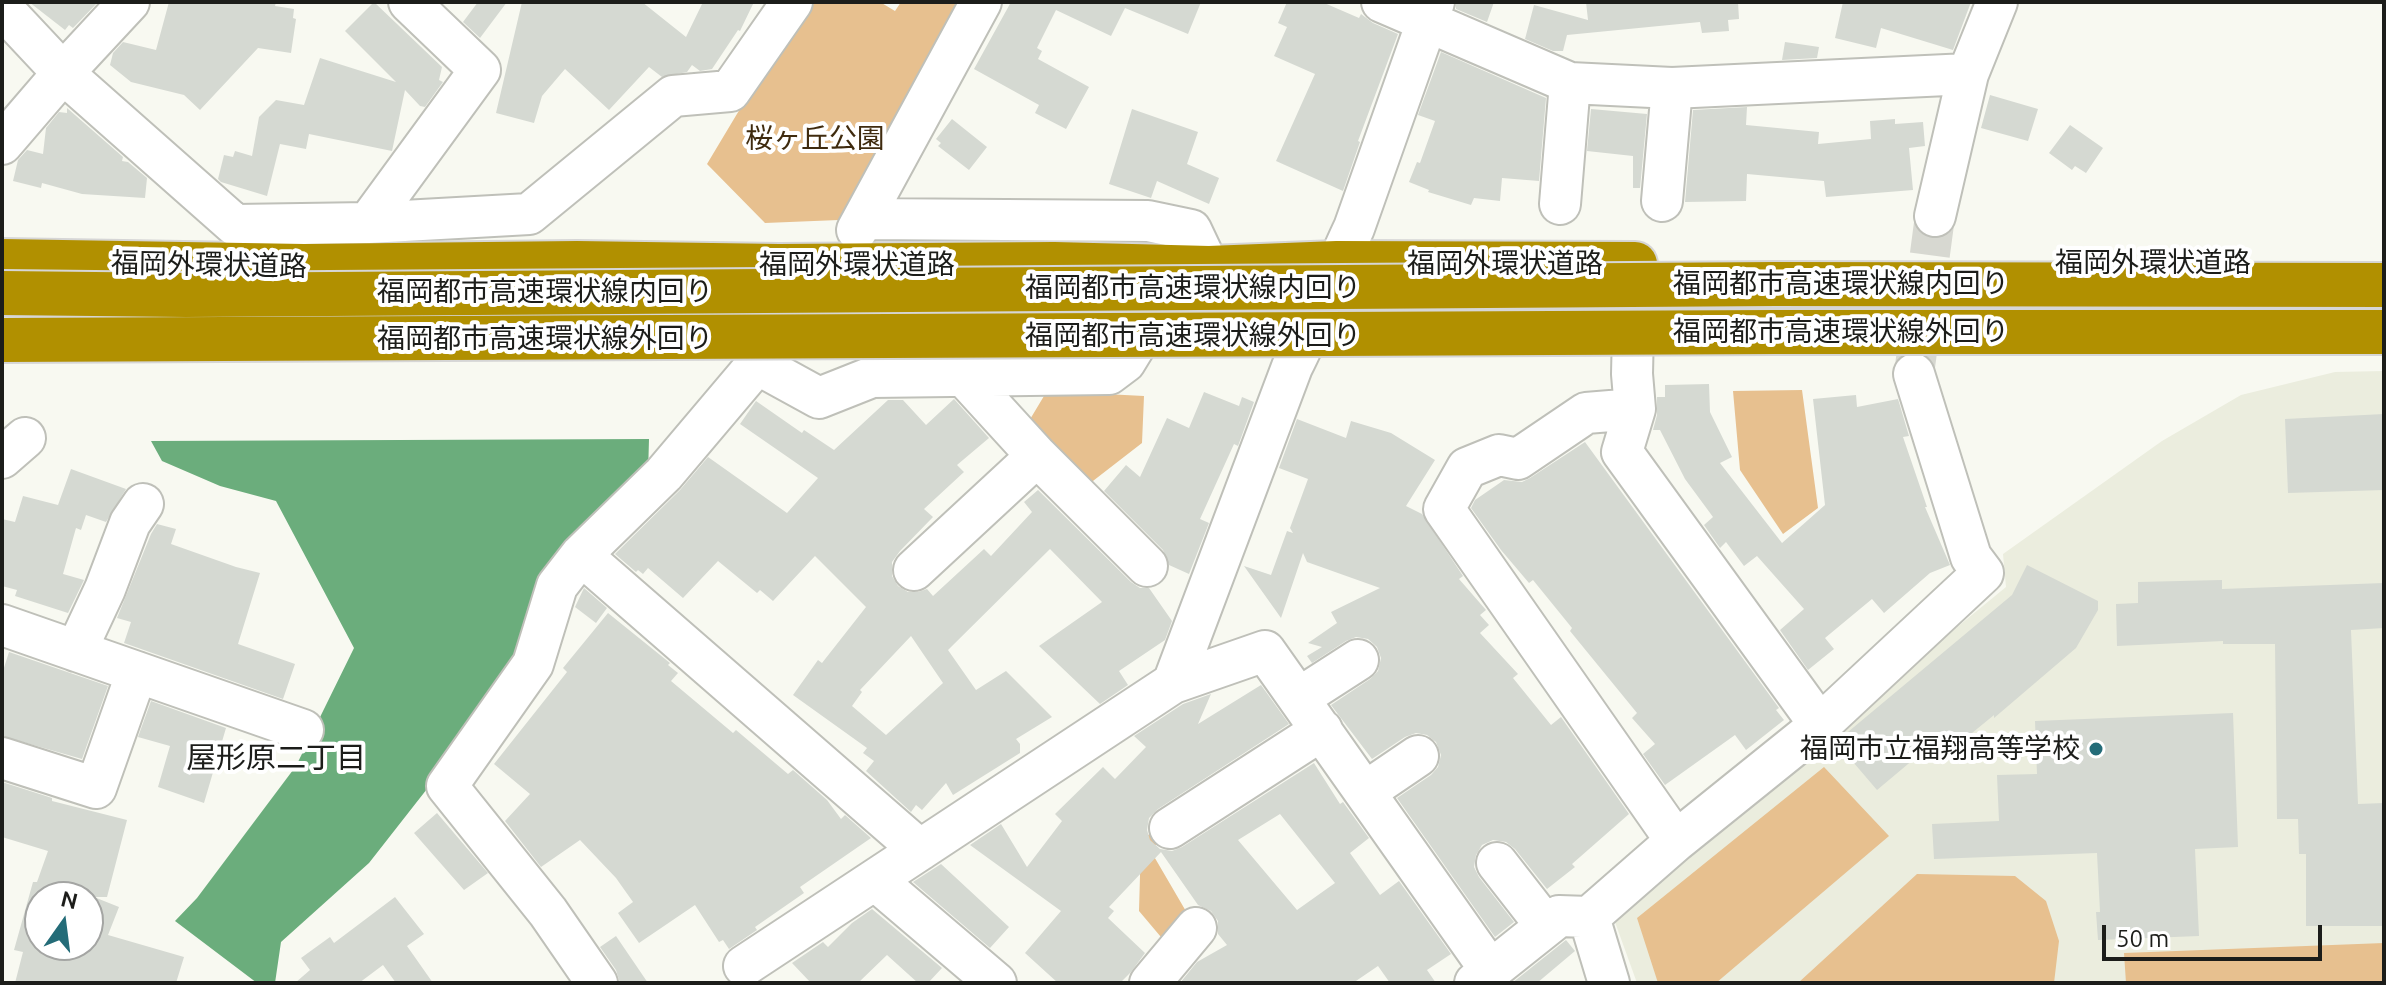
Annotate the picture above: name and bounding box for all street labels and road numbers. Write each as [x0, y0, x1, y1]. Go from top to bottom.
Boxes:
street label: 福岡外環状道路 [111, 246, 307, 284]
street label: 福岡外環状道路 [2055, 246, 2251, 280]
street label: 福岡外環状道路 [1407, 247, 1603, 281]
street label: 福岡外環状道路 [759, 248, 955, 282]
street label: 福岡都市高速環状線内回り [1673, 267, 2009, 301]
street label: 福岡都市高速環状線内回り [1025, 271, 1361, 305]
street label: 福岡都市高速環状線内回り [377, 275, 713, 309]
street label: 福岡都市高速環状線外回り [1673, 315, 2009, 349]
street label: 福岡都市高速環状線外回り [1025, 319, 1361, 353]
street label: 福岡都市高速環状線外回り [377, 322, 713, 356]

